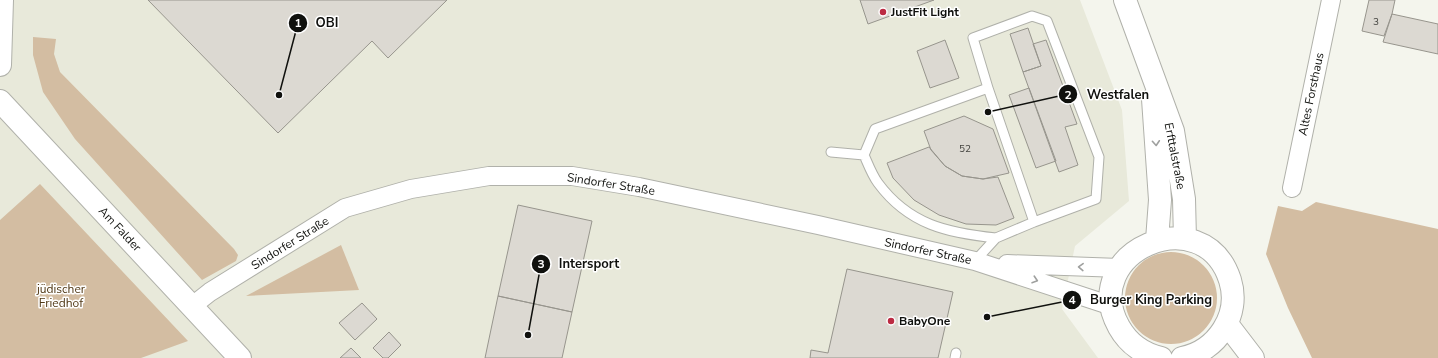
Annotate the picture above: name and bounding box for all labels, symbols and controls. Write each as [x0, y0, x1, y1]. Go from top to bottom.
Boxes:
place label: JustFit Light [890, 4, 959, 20]
marker: JustFit Light [878, 7, 888, 17]
callout: OBI [288, 10, 346, 35]
text: OBI [316, 14, 338, 32]
text: 1 [294, 15, 302, 31]
house number: 3 [1373, 15, 1379, 29]
street label: Altes Forsthaus [1294, 51, 1328, 137]
callout: Westfalen [1058, 82, 1157, 107]
text: Westfalen [1087, 86, 1149, 104]
text: 2 [1064, 87, 1072, 103]
street label: Erfttalstraße [1161, 121, 1189, 191]
one-way arrow [1152, 140, 1160, 146]
house number: 52 [959, 142, 971, 156]
street label: Sindorfer Straße [566, 169, 656, 199]
street label: Am Falder [95, 203, 145, 255]
street label: Sindorfer Straße [248, 213, 332, 273]
street label: Sindorfer Straße [883, 234, 973, 268]
callout: Intersport [531, 251, 627, 276]
text: Intersport [559, 255, 620, 273]
text: 3 [537, 256, 545, 272]
one-way arrow [1078, 263, 1084, 271]
one-way arrow [1031, 275, 1038, 283]
park label: jüdischer Friedhof [36, 281, 86, 311]
callout: Burger King Parking [1062, 287, 1220, 312]
text: Burger King Parking [1090, 291, 1212, 309]
text: 4 [1068, 292, 1076, 308]
place label: BabyOne [899, 313, 951, 329]
marker: BabyOne [886, 316, 896, 326]

